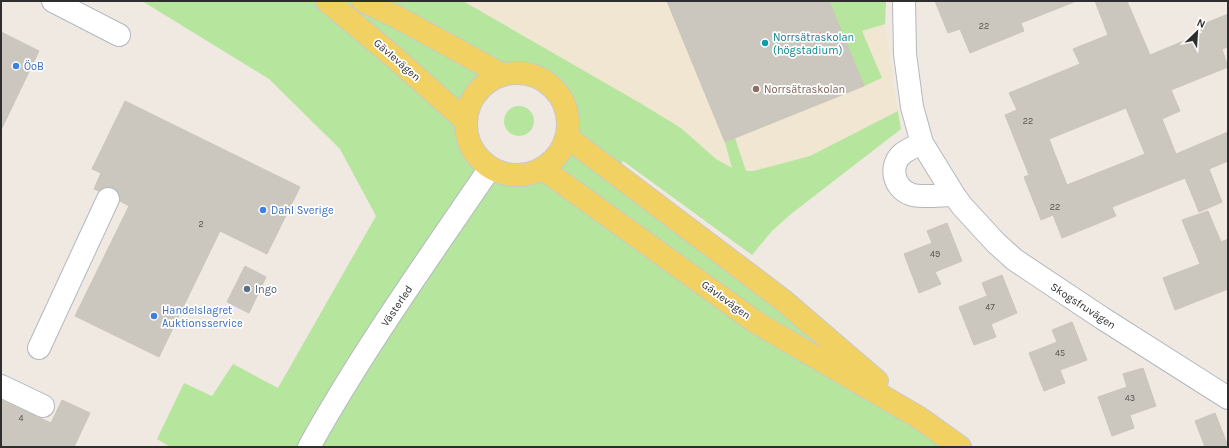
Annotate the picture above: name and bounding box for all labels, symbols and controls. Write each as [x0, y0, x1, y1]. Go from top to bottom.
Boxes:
north arrow [1177, 12, 1217, 52]
text: N [1195, 16, 1207, 31]
house number: 22 [979, 21, 989, 31]
place label: Norrsätraskolan (högstadium) [773, 31, 854, 57]
street label: Gävlevägen [371, 36, 423, 84]
marker: Norrsätraskolan (högstadium) [760, 38, 770, 48]
place label: ÖoB [24, 59, 44, 73]
marker: ÖoB [11, 61, 21, 71]
place label: Norrsätraskolan [764, 83, 845, 96]
marker: Norrsätraskolan [751, 84, 761, 94]
house number: 22 [1023, 116, 1033, 126]
house number: 22 [1050, 202, 1060, 212]
place label: Dahl Sverige [271, 204, 334, 217]
marker: Dahl Sverige [258, 205, 268, 215]
house number: 2 [198, 219, 204, 229]
house number: 49 [930, 249, 940, 259]
street label: Gävlevägen [699, 278, 753, 322]
street label: Skogsfruvägen [1048, 280, 1118, 332]
place label: Ingo [255, 283, 277, 296]
street label: Västerled [379, 283, 415, 329]
marker: Ingo [242, 284, 252, 294]
house number: 47 [985, 302, 995, 312]
place label: Handelslagret Auktionsservice [162, 304, 243, 330]
marker: Handelslagret Auktionsservice [149, 311, 159, 321]
house number: 45 [1055, 348, 1065, 358]
house number: 43 [1125, 393, 1135, 403]
house number: 4 [18, 413, 24, 423]

